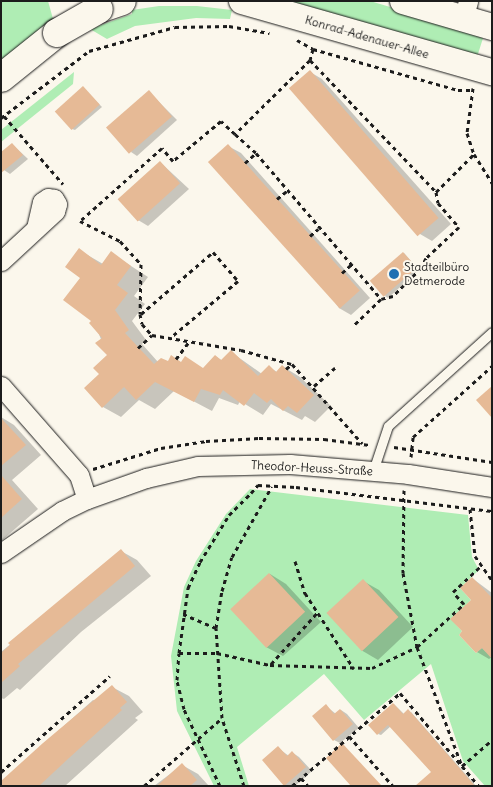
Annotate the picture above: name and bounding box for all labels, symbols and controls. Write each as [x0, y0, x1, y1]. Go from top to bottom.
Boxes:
street label: Konrad-Adenauer-Allee [303, 12, 431, 62]
place label: Stadteilbüro Detmerode [404, 260, 469, 288]
marker: Stadteilbüro Detmerode [388, 268, 400, 280]
street label: Theodor-Heuss-Straße [251, 458, 373, 478]

